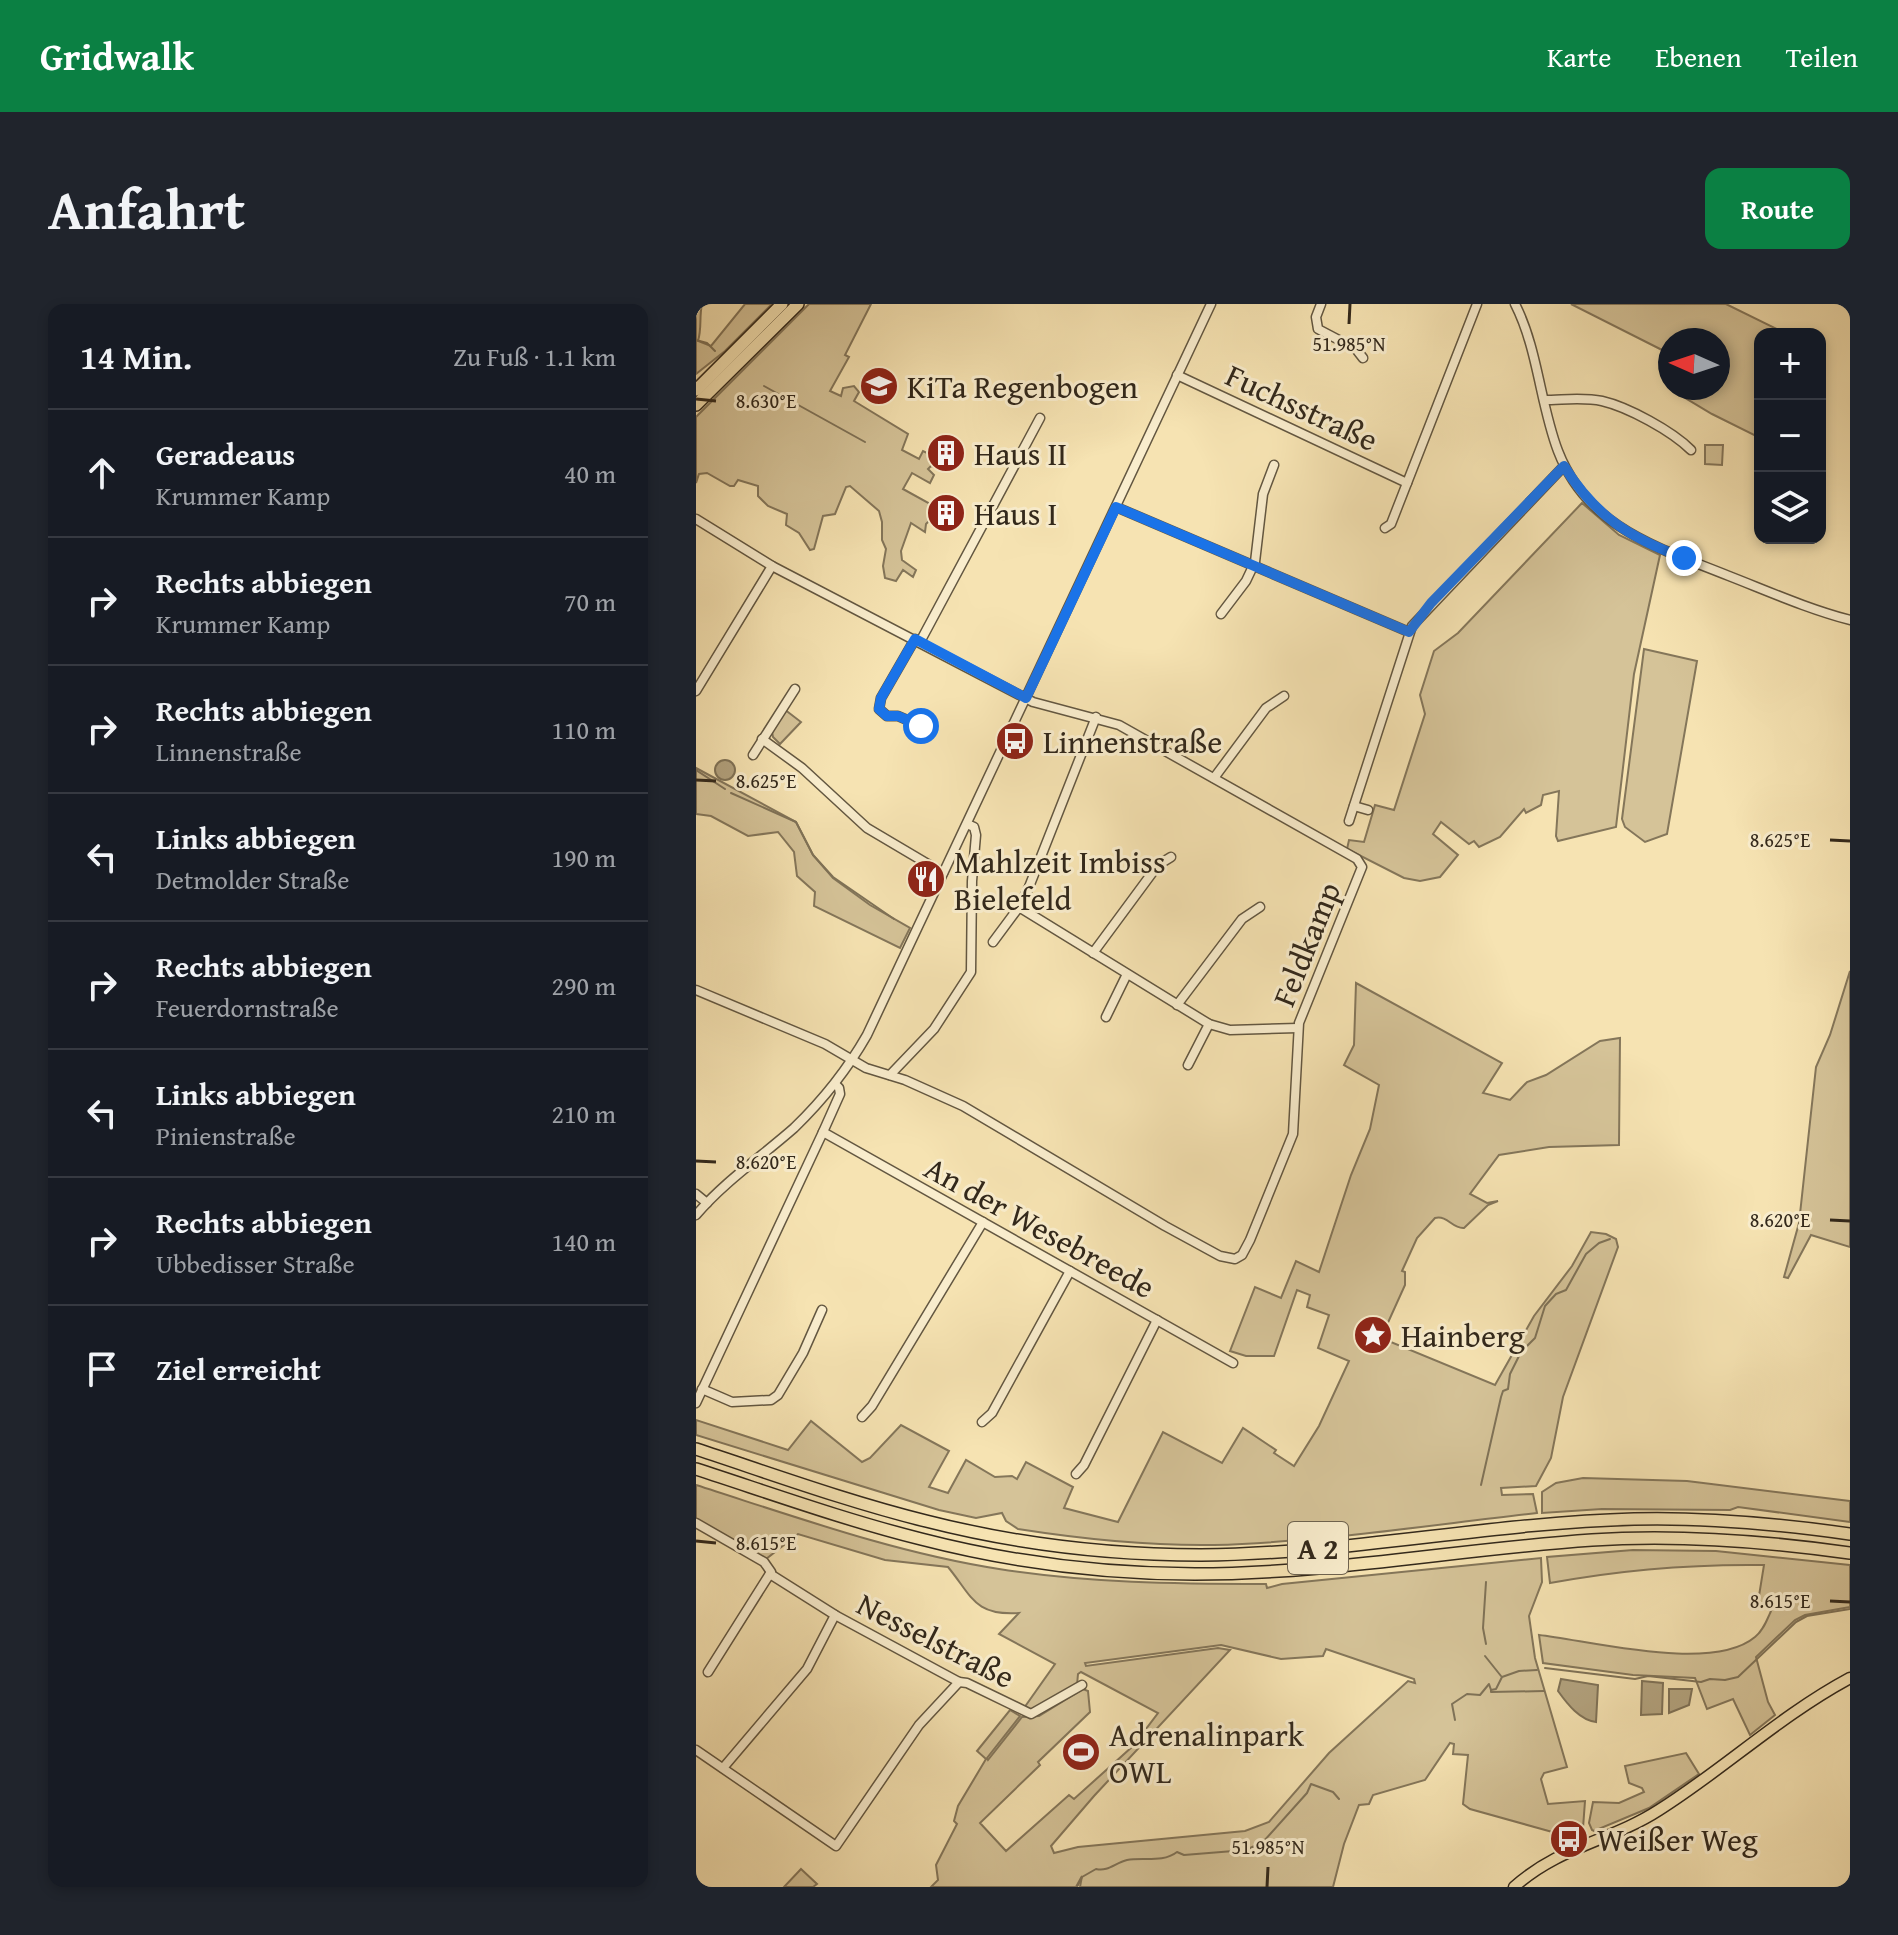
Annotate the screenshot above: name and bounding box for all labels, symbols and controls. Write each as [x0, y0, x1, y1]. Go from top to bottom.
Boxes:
text: Gridwalk [40, 28, 194, 84]
text: Karte [1547, 36, 1611, 77]
text: Ebenen [1655, 36, 1742, 77]
text: Teilen [1786, 36, 1858, 77]
text: Anfahrt [48, 167, 245, 250]
button: Route [1705, 168, 1850, 249]
north arrow [1658, 328, 1730, 400]
map controls [1754, 328, 1826, 544]
button: + [1754, 328, 1826, 400]
text: 51.985°N [1312, 329, 1386, 358]
text: 14 Min. [80, 332, 192, 381]
text: Zu Fuß · 1.1 km [453, 337, 616, 376]
street label: Fuchsstraße [1218, 351, 1386, 463]
place label: KiTa Regenbogen [907, 363, 1138, 410]
school or university icon: KiTa Regenbogen [858, 365, 900, 407]
text: 8.630°E [736, 386, 796, 415]
button: − [1754, 400, 1826, 472]
place label: Haus II [974, 430, 1067, 477]
text: Geradeaus [156, 432, 295, 476]
building icon: Haus II [925, 432, 967, 474]
icon: ahead [80, 451, 124, 495]
text: 40 m [564, 454, 616, 493]
button: layers [1754, 472, 1826, 544]
text: Krummer Kamp [156, 476, 330, 515]
place label: Haus I [974, 490, 1057, 537]
building icon: Haus I [925, 492, 967, 534]
route end [1666, 540, 1702, 576]
text: Rechts abbiegen [156, 560, 372, 604]
icon: right [80, 579, 124, 623]
text: 70 m [564, 582, 616, 621]
text: Krummer Kamp [156, 604, 330, 643]
text: Rechts abbiegen [156, 688, 372, 732]
icon: right [80, 707, 124, 751]
route start [903, 708, 939, 744]
text: 110 m [551, 710, 616, 749]
place label: Linnenstraße [1043, 718, 1222, 765]
bus stop icon: Linnenstraße [994, 720, 1036, 762]
text: Linnenstraße [156, 732, 302, 771]
text: 8.625°E [736, 766, 796, 795]
text: Links abbiegen [156, 816, 356, 860]
text: 8.625°E [1750, 825, 1810, 854]
icon: left [80, 835, 124, 879]
text: 190 m [551, 838, 616, 877]
place label: Mahlzeit Imbiss Bielefeld [954, 838, 1166, 922]
restaurant icon: Mahlzeit Imbiss Bielefeld [905, 858, 947, 900]
text: Detmolder Straße [156, 860, 350, 899]
street label: Feldkamp [1260, 875, 1352, 1013]
text: Rechts abbiegen [156, 944, 372, 988]
icon: right [80, 963, 124, 1007]
text: 290 m [551, 966, 616, 1005]
text: Feuerdornstraße [156, 988, 339, 1027]
text: Links abbiegen [156, 1072, 356, 1116]
icon: left [80, 1091, 124, 1135]
text: 210 m [551, 1094, 616, 1133]
text: Pinienstraße [156, 1116, 296, 1155]
street label: An der Wesebreede [916, 1144, 1164, 1310]
text: 8.620°E [736, 1147, 796, 1176]
text: Rechts abbiegen [156, 1200, 372, 1244]
text: 8.620°E [1750, 1205, 1810, 1234]
icon: right [80, 1219, 124, 1263]
text: 140 m [551, 1222, 616, 1261]
text: Ubbedisser Straße [156, 1244, 355, 1283]
place label: Hainberg [1401, 1312, 1525, 1359]
place icon: Hainberg [1352, 1314, 1394, 1356]
icon: arrive [80, 1347, 124, 1391]
text: Ziel erreicht [156, 1347, 321, 1391]
road number: A 2 [1288, 1522, 1348, 1574]
text: 8.615°E [736, 1528, 796, 1557]
street label: Nesselstraße [849, 1580, 1023, 1700]
text: 8.615°E [1750, 1586, 1810, 1615]
place label: Adrenalinpark OWL [1109, 1711, 1305, 1795]
sports icon: Adrenalinpark OWL [1060, 1731, 1102, 1773]
place label: Weißer Weg [1597, 1816, 1758, 1863]
bus stop icon: Weißer Weg [1548, 1818, 1590, 1860]
text: 51.985°N [1231, 1832, 1305, 1861]

